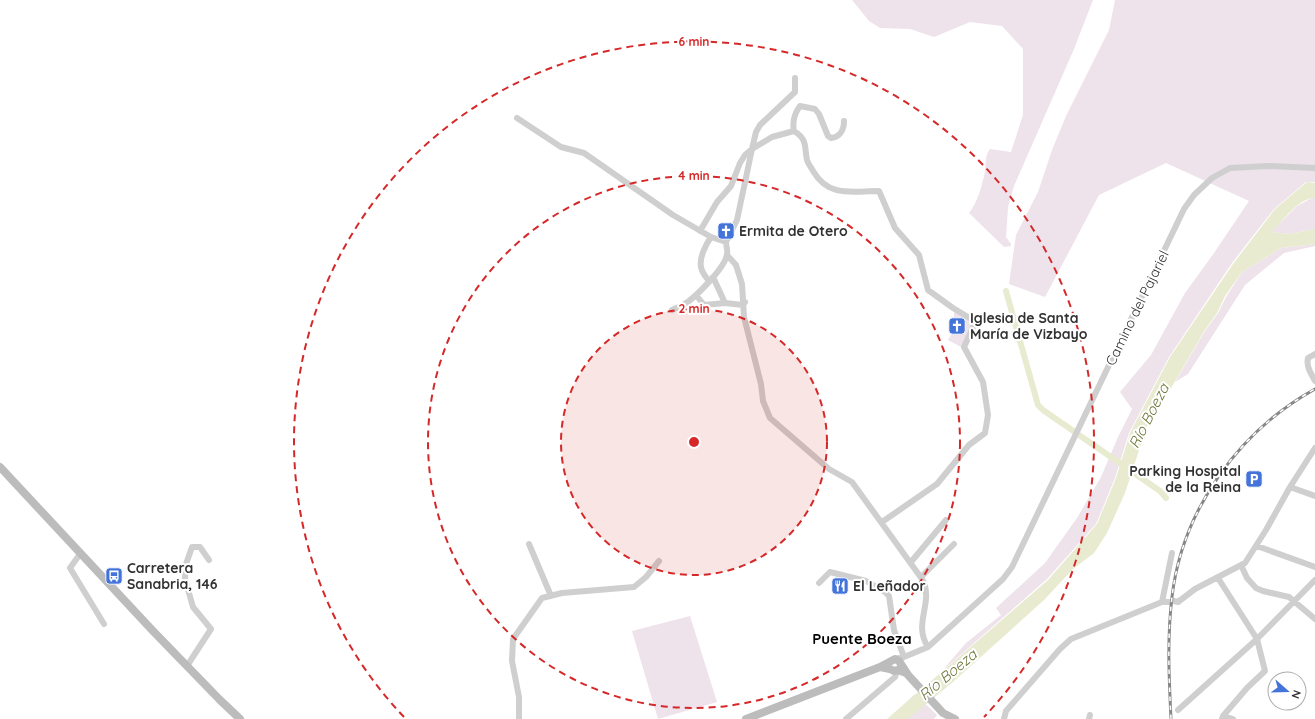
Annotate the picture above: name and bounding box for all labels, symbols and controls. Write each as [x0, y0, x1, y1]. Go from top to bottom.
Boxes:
text: 6 min [678, 34, 710, 49]
text: 4 min [678, 168, 710, 183]
church icon: Ermita de Otero [716, 221, 736, 241]
place label: Ermita de Otero [739, 222, 848, 240]
street label: Camino del Pajariel [1101, 248, 1173, 368]
text: 2 min [678, 301, 710, 316]
place label: Iglesia de Santa María de Vizbayo [970, 309, 1088, 343]
church icon: Iglesia de Santa María de Vizbayo [947, 316, 967, 336]
water label: Río Boeza [1124, 379, 1173, 451]
centre of rings [687, 435, 701, 449]
place label: Parking Hospital de la Reina [1129, 462, 1241, 496]
parking icon: Parking Hospital de la Reina [1244, 469, 1264, 489]
place label: Carretera Sanabria, 146 [127, 559, 218, 593]
bus stop icon: Carretera Sanabria, 146 [104, 566, 124, 586]
restaurant icon: El Leñador [830, 576, 850, 596]
place label: El Leñador [853, 577, 926, 595]
district label: Puente Boeza [812, 629, 912, 648]
water label: Río Boeza [915, 644, 981, 704]
north arrow [1267, 671, 1307, 711]
text: N [1288, 688, 1304, 701]

